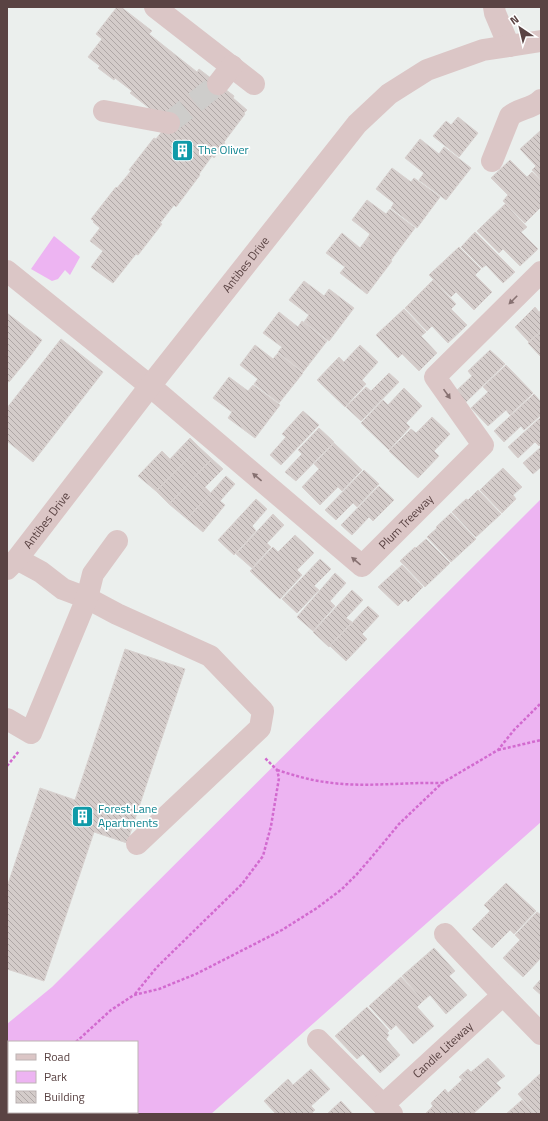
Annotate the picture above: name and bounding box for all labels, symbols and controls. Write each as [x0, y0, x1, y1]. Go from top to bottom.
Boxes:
north arrow [500, 8, 540, 48]
text: N [507, 11, 522, 29]
building icon: The Oliver [169, 137, 195, 163]
place label: The Oliver [198, 140, 249, 159]
street label: Antibes Drive [217, 232, 274, 297]
one-way arrow [508, 295, 518, 305]
one-way arrow [443, 388, 451, 399]
one-way arrow [251, 472, 262, 481]
street label: Antibes Drive [18, 487, 74, 552]
street label: Plum Treeway [374, 489, 438, 553]
one-way arrow [350, 556, 361, 565]
place label: Forest Lane Apartments [98, 799, 159, 832]
building icon: Forest Lane Apartments [70, 803, 96, 829]
street label: Candle Liteway [408, 1017, 477, 1083]
legend [8, 1041, 138, 1113]
text: Road [44, 1047, 70, 1066]
text: Park [44, 1067, 67, 1086]
text: Building [44, 1087, 85, 1106]

